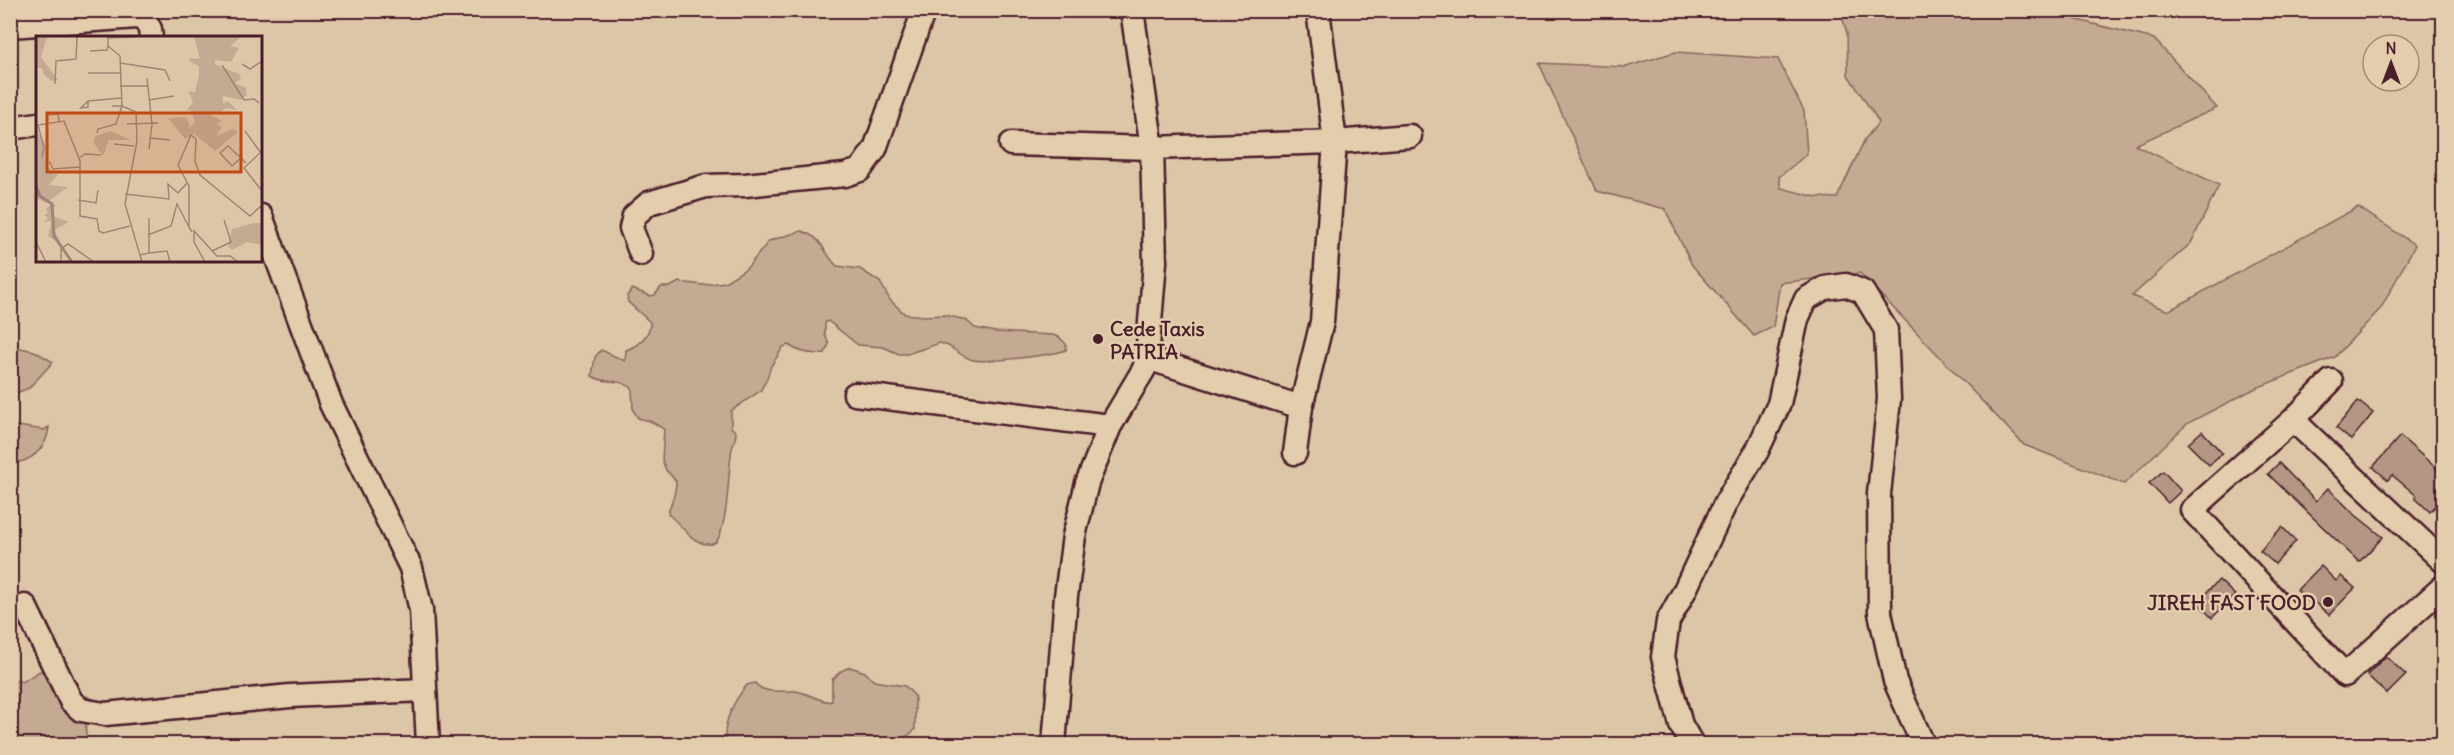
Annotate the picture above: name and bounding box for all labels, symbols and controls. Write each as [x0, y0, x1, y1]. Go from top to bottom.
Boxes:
north arrow [2361, 33, 2421, 93]
inset map [36, 36, 262, 262]
text: N [2385, 38, 2397, 58]
place label: Cede Taxis PATRIA [1110, 316, 1205, 364]
marker: Cede Taxis PATRIA [1091, 332, 1105, 346]
place label: JIREH FAST FOOD [2147, 590, 2316, 615]
marker: JIREH FAST FOOD [2321, 595, 2335, 609]

